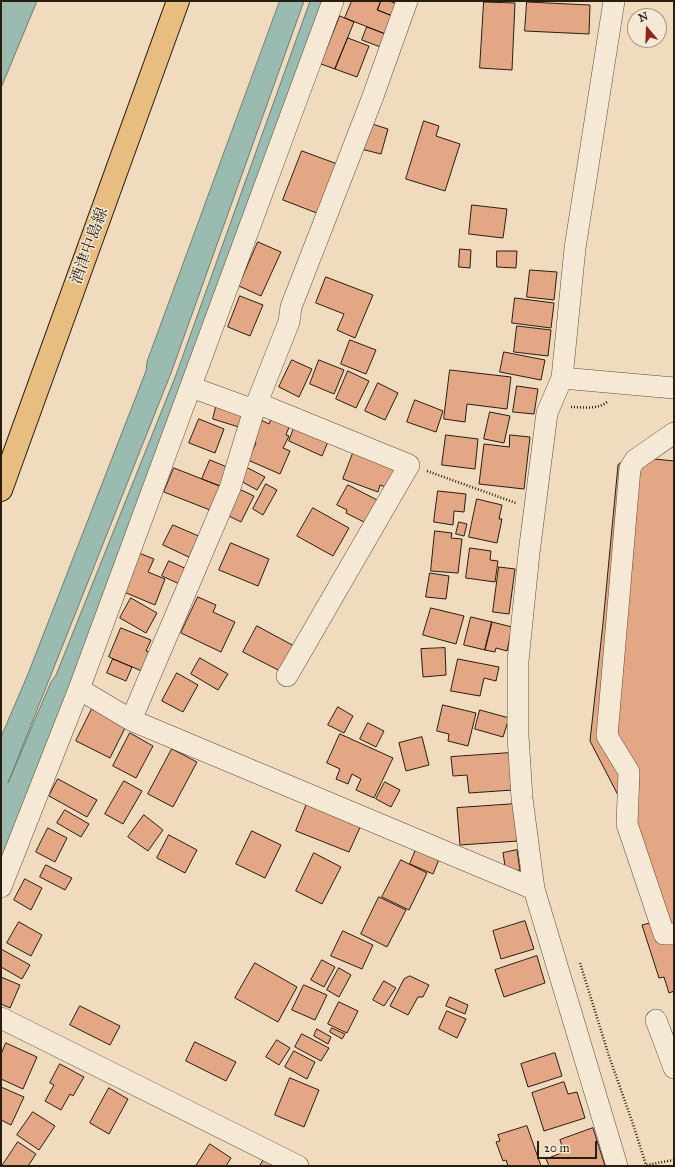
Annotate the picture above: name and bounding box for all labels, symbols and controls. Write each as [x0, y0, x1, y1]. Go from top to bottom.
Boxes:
north arrow [627, 8, 667, 48]
text: N [637, 9, 650, 25]
street label: 酒津中島線 [67, 205, 113, 287]
scale bar [539, 1133, 599, 1159]
text: 20 m [544, 1141, 570, 1155]

